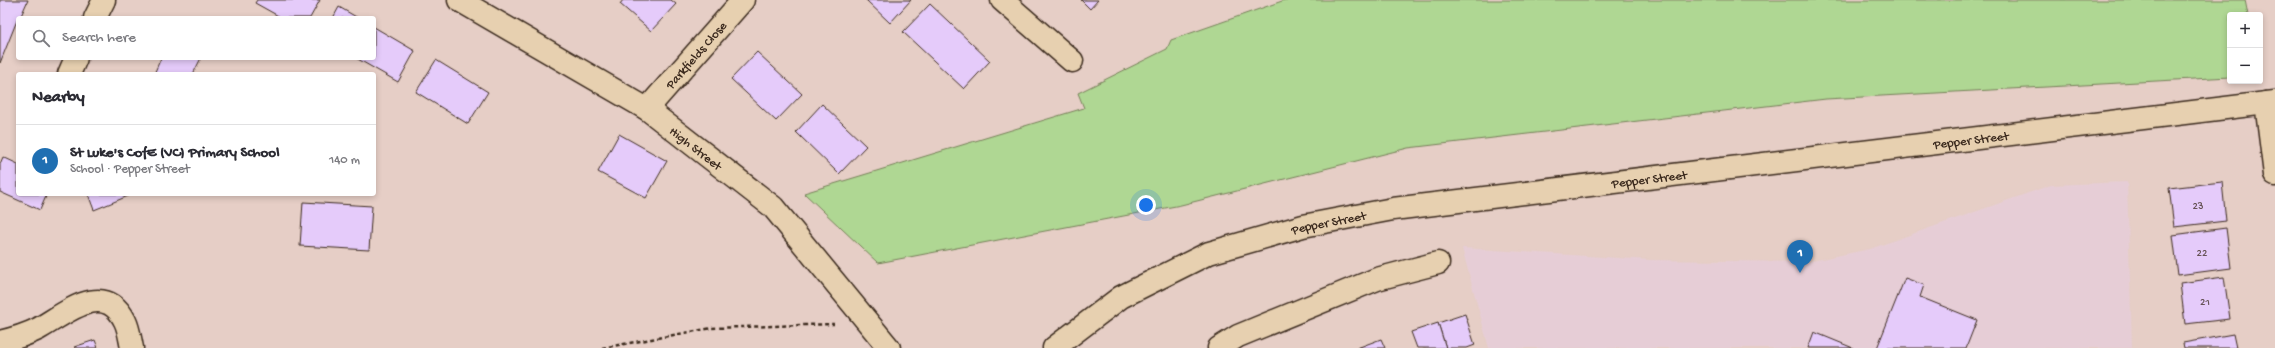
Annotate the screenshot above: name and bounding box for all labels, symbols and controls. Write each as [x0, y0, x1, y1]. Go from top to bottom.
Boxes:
map controls [2227, 12, 2263, 84]
button: + [2227, 12, 2263, 48]
search box [16, 16, 376, 60]
street label: Parkfields Close [663, 19, 731, 93]
icon: search [30, 27, 52, 49]
text: Search here [62, 29, 136, 47]
button: − [2227, 48, 2263, 84]
text: Nearby [32, 88, 85, 108]
street label: High Street [666, 124, 726, 176]
street label: Pepper Street [1932, 129, 2011, 154]
text: St Luke's CofE (VC) Primary School [70, 144, 279, 162]
text: 1 [42, 153, 48, 168]
text: 140 m [329, 153, 360, 168]
text: School · Pepper Street [70, 162, 190, 177]
street label: Pepper Street [1610, 168, 1690, 193]
your location [1136, 195, 1156, 215]
house number: 23 [2192, 201, 2204, 213]
street label: Pepper Street [1289, 209, 1369, 239]
pin: 1 [1787, 240, 1813, 273]
house number: 22 [2197, 248, 2208, 260]
house number: 21 [2200, 297, 2210, 309]

